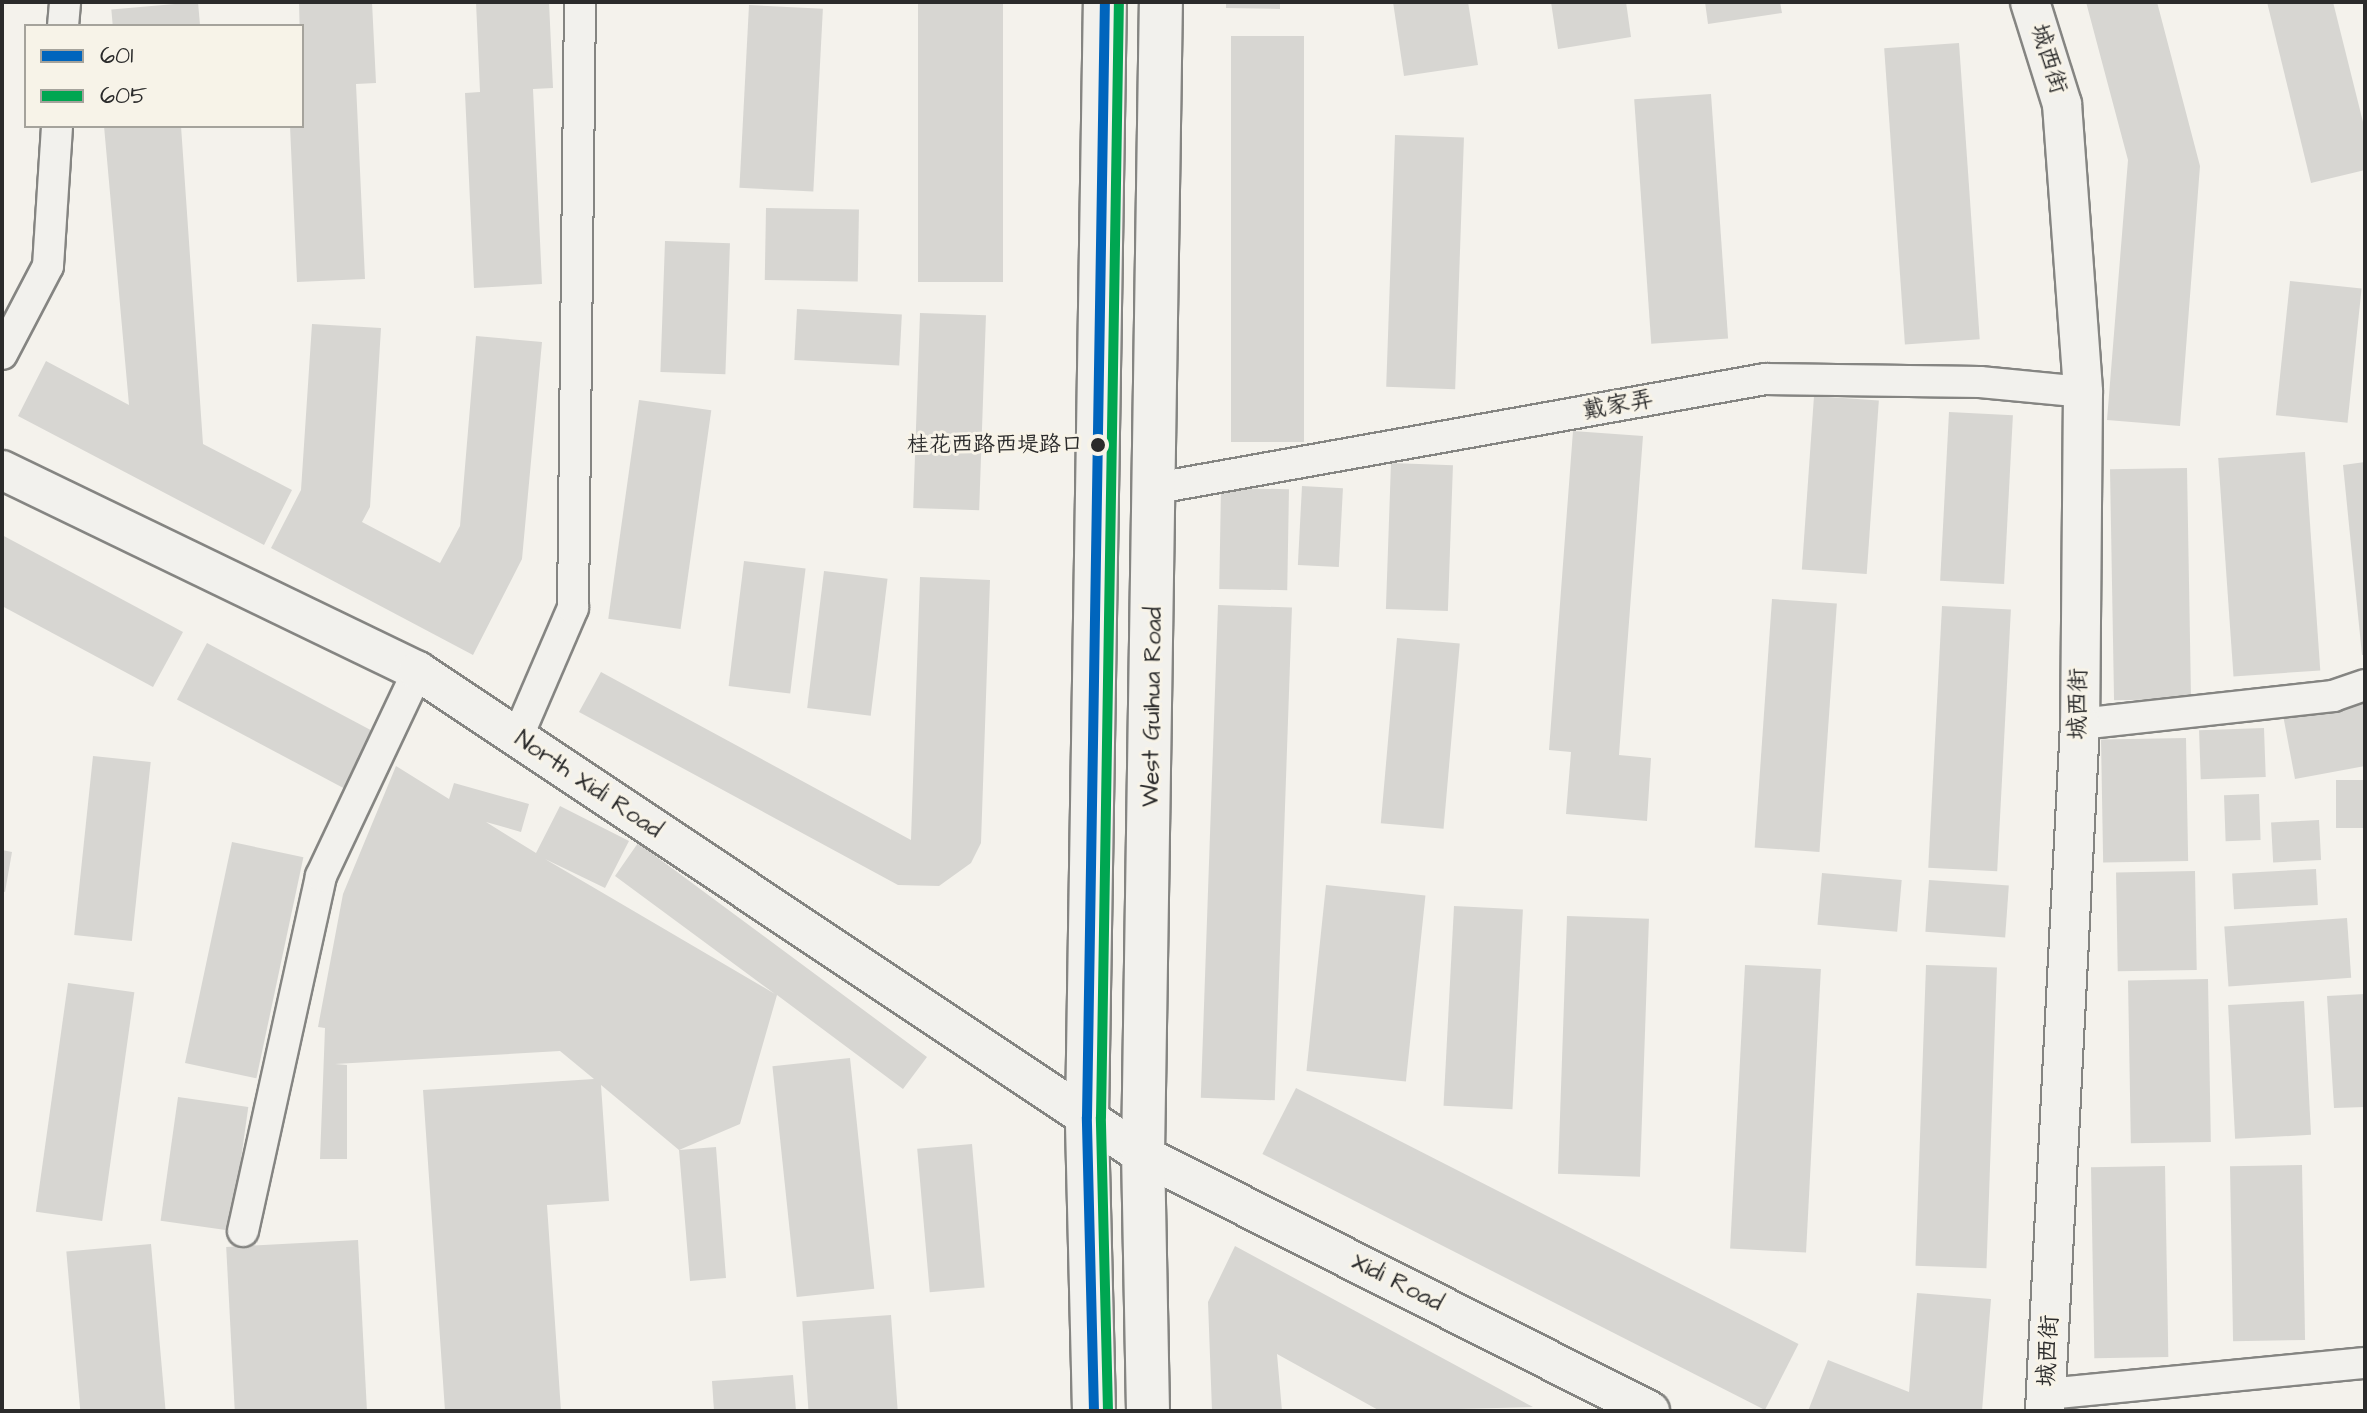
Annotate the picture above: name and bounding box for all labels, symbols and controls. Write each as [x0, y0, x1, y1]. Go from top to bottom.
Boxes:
street label: 城西街 [2024, 20, 2072, 98]
legend [24, 24, 304, 128]
text: 601 [100, 39, 133, 73]
text: 605 [100, 79, 147, 113]
street label: 戴家弄 [1580, 386, 1656, 426]
place label: 桂花西路西堤路口 [907, 432, 1083, 458]
marker: 桂花西路西堤路口 [1090, 437, 1106, 453]
street label: West Guihua Road [1137, 607, 1169, 807]
street label: 城西街 [2064, 668, 2094, 740]
street label: North Xidi Road [509, 725, 667, 845]
street label: Xidi Road [1346, 1248, 1448, 1318]
street label: 城西街 [2033, 1314, 2065, 1388]

